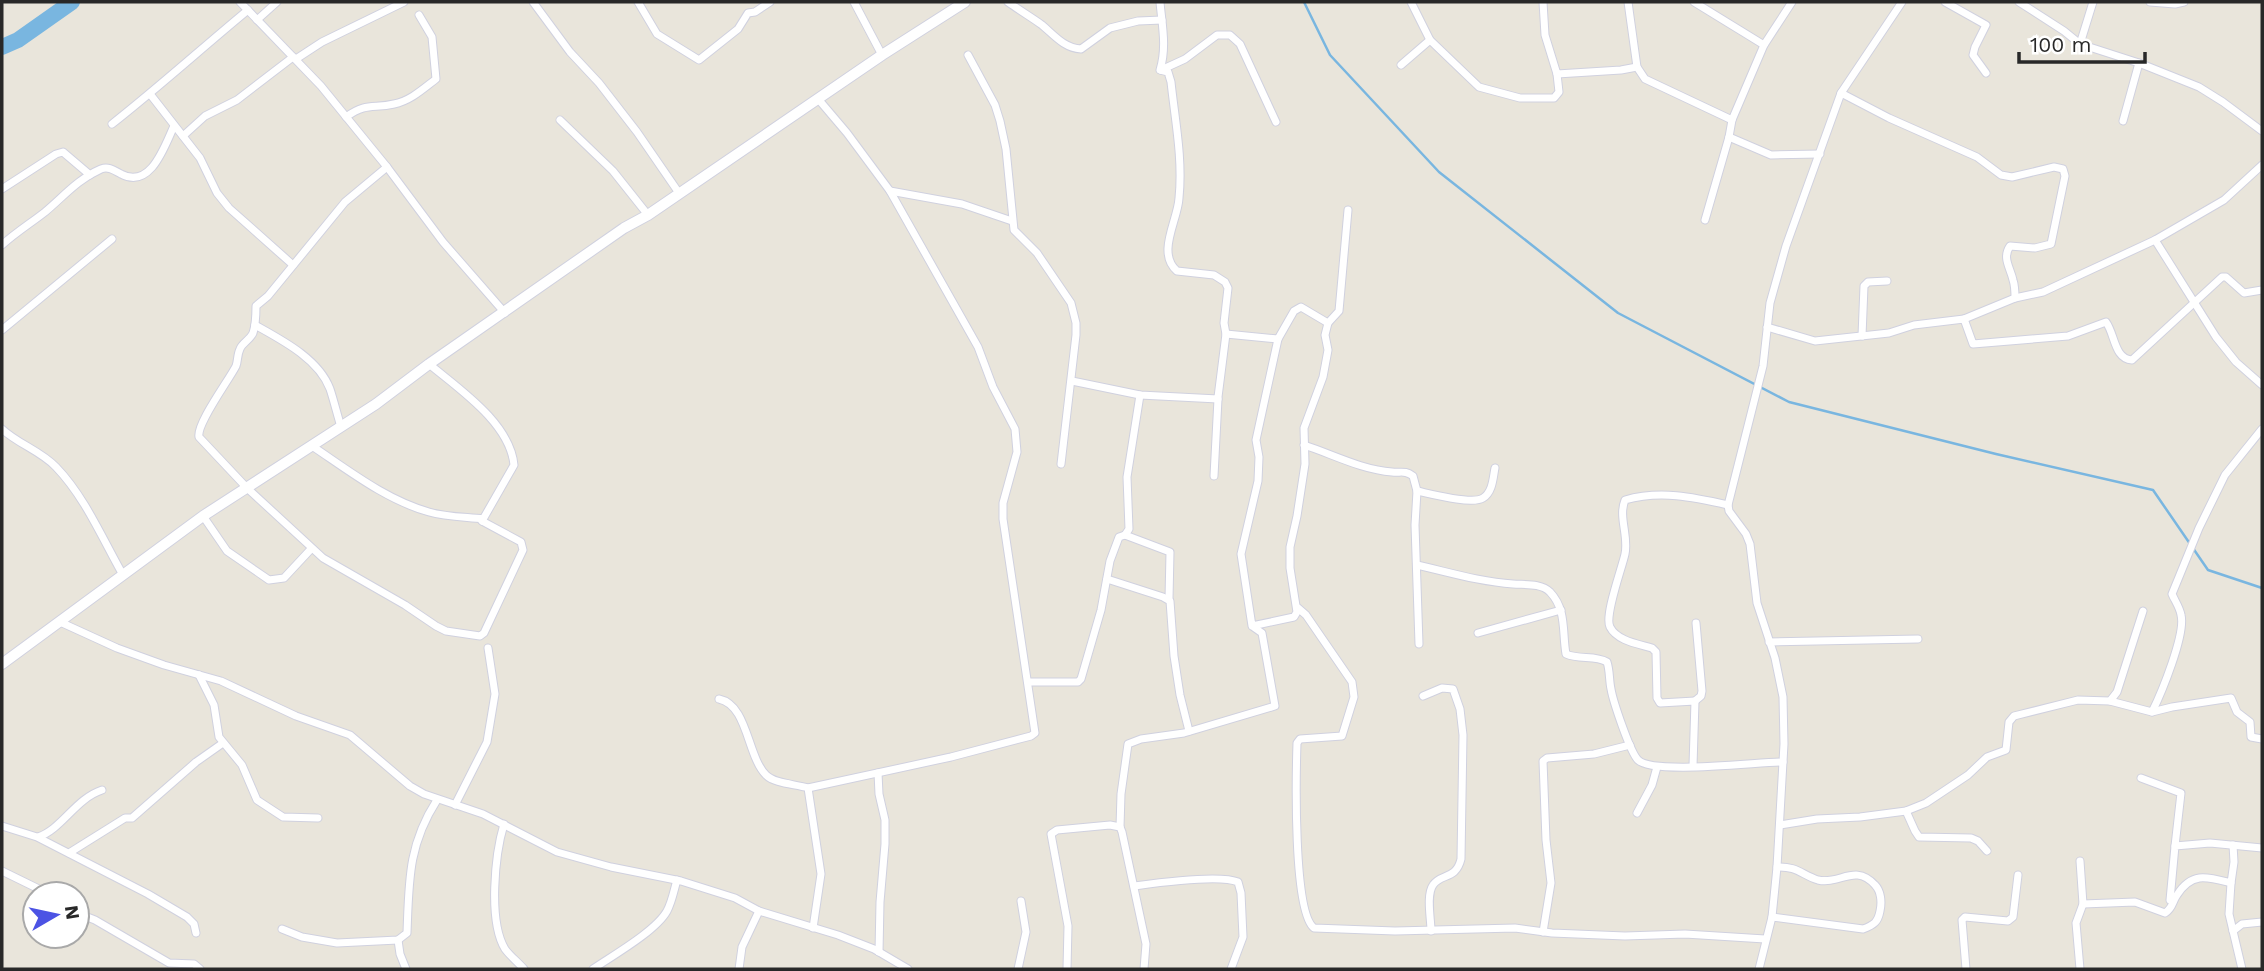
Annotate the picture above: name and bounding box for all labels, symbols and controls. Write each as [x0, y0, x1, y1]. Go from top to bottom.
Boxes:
scale bar [2019, 21, 2145, 65]
text: 100 m [2030, 32, 2092, 57]
north arrow [21, 880, 91, 950]
text: N [60, 904, 85, 921]

